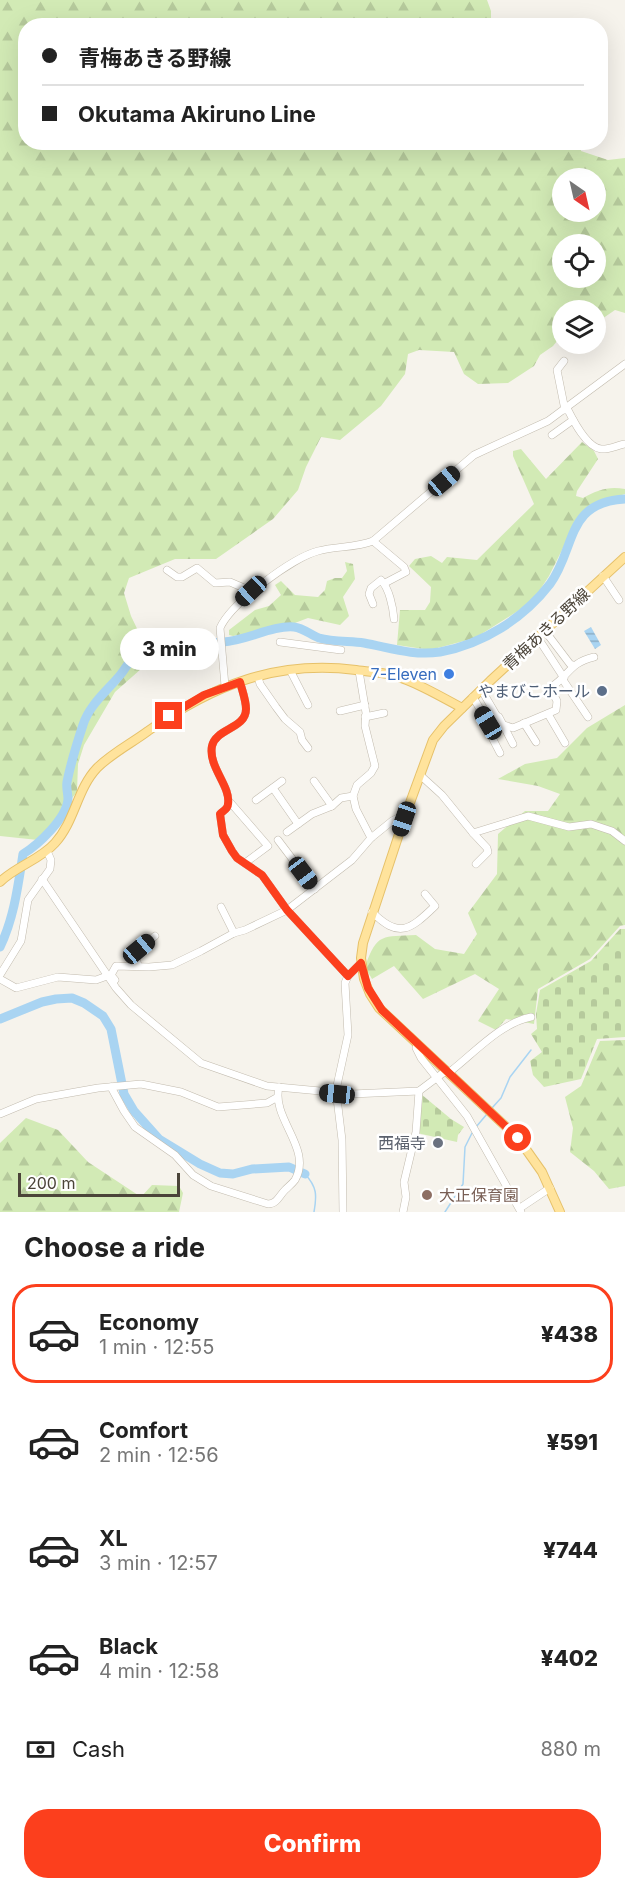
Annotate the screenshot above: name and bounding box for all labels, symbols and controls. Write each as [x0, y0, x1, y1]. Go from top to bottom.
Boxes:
text: 青梅あきる野線 [78, 45, 232, 71]
text: Okutama Akiruno Line [78, 101, 316, 127]
north arrow [552, 168, 606, 222]
map controls [552, 168, 606, 354]
button: locate [552, 234, 606, 288]
button: layers [552, 300, 606, 354]
car [424, 463, 464, 499]
car [232, 572, 270, 610]
street label: 青梅あきる野線 [498, 584, 594, 674]
callout: 3 min [120, 629, 219, 671]
text: 3 min [142, 637, 197, 661]
place label: 7-Eleven [371, 664, 437, 684]
marker: 7-Eleven [442, 667, 456, 681]
place label: やまびこホール [478, 681, 590, 701]
marker: やまびこホール [595, 684, 609, 698]
route end [155, 702, 182, 729]
car [471, 703, 505, 743]
car [390, 799, 418, 839]
car [285, 853, 321, 893]
car [119, 931, 159, 967]
car [318, 1083, 356, 1105]
route start [504, 1124, 531, 1151]
place label: 西福寺 [378, 1133, 426, 1153]
marker: 西福寺 [431, 1136, 445, 1150]
scale bar [18, 1170, 180, 1198]
text: 200 m [27, 1173, 75, 1193]
place label: 大正保育園 [439, 1185, 519, 1205]
marker: 大正保育園 [420, 1188, 434, 1202]
text: Choose a ride [24, 1231, 205, 1264]
icon: car [27, 1307, 81, 1361]
text: Economy [99, 1309, 199, 1335]
text: ¥438 [541, 1321, 598, 1347]
text: 1 min · 12:55 [99, 1335, 214, 1359]
icon: car [27, 1415, 81, 1469]
text: Comfort [99, 1417, 188, 1443]
text: ¥591 [547, 1429, 598, 1455]
text: 2 min · 12:56 [99, 1443, 219, 1467]
icon: car [27, 1523, 81, 1577]
text: XL [99, 1525, 128, 1551]
text: ¥744 [543, 1537, 598, 1563]
text: 3 min · 12:57 [99, 1551, 218, 1575]
icon: car [27, 1631, 81, 1685]
text: Black [99, 1633, 158, 1659]
text: ¥402 [541, 1645, 598, 1671]
text: 4 min · 12:58 [99, 1659, 219, 1683]
icon: cash [24, 1733, 57, 1766]
text: Cash [72, 1736, 125, 1762]
text: 880 m [540, 1737, 601, 1761]
button: Confirm [24, 1809, 601, 1878]

